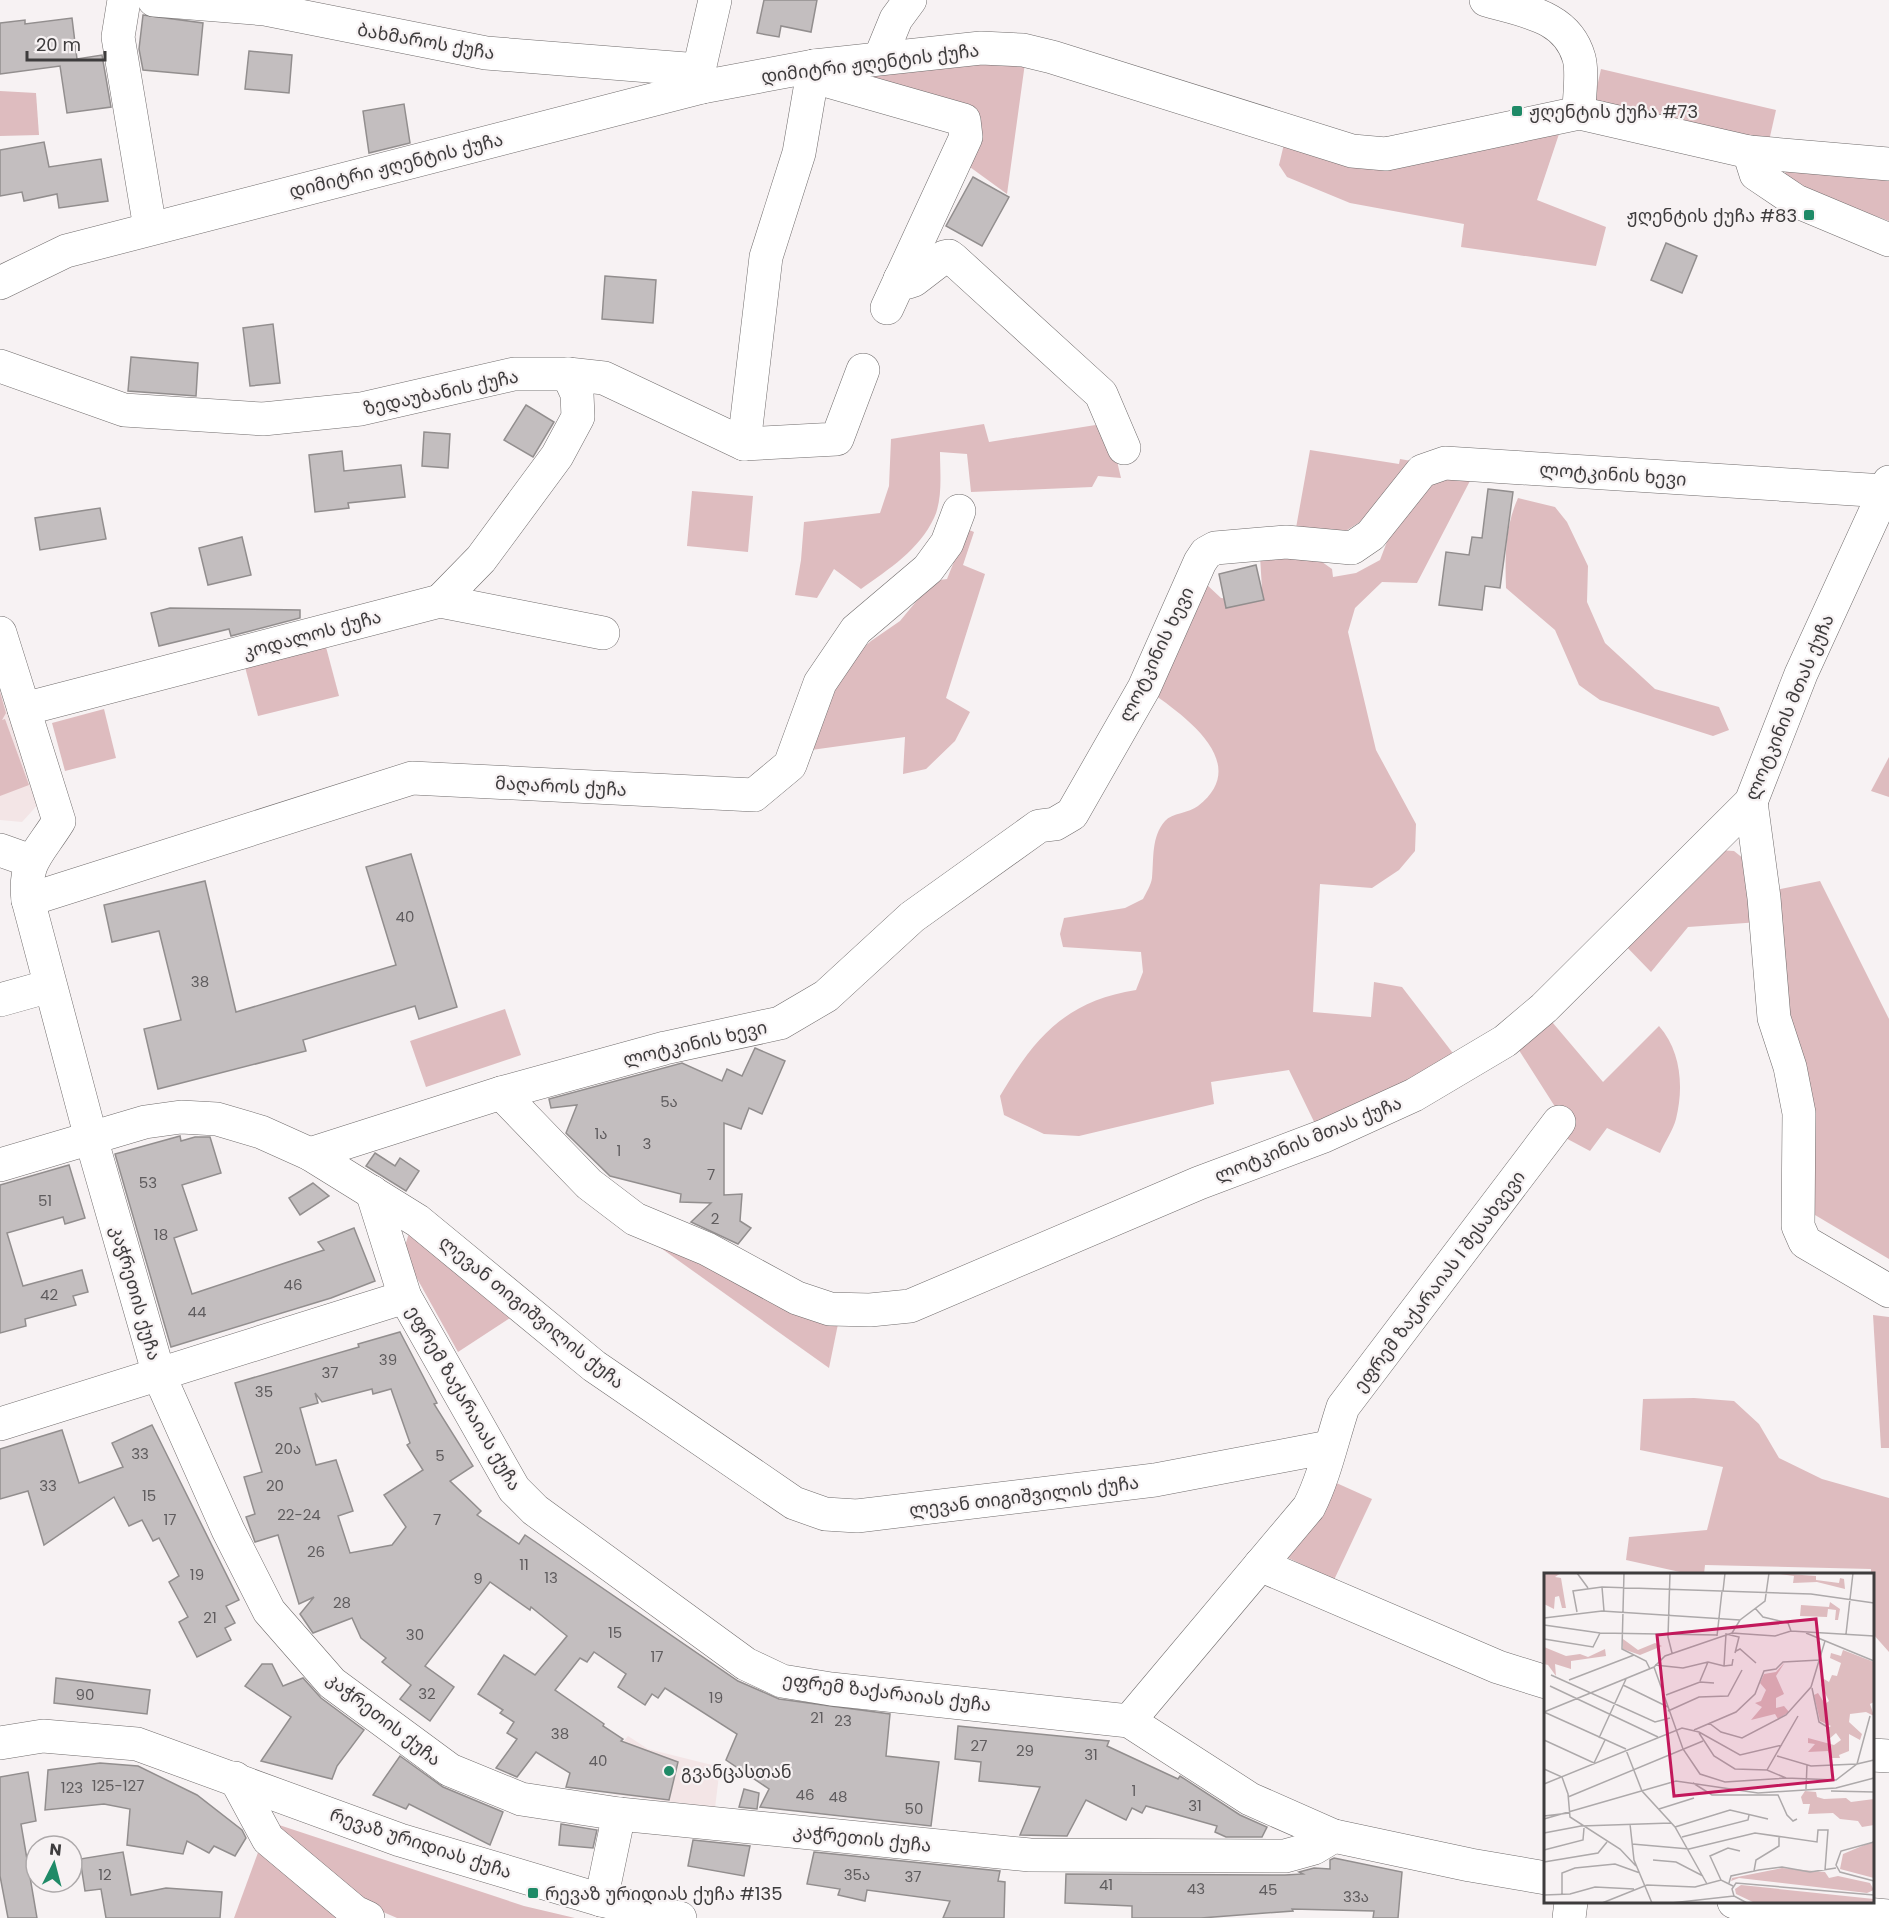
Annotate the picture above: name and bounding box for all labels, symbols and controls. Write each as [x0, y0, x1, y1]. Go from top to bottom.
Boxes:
street label: ბახმაროს ქუჩა [355, 17, 497, 65]
scale bar [27, 24, 105, 62]
text: 20 m [36, 32, 81, 57]
street label: დიმიტრი ჟღენტის ქუჩა [760, 37, 980, 89]
place label: ჟღენტის ქუჩა #73 [1529, 99, 1698, 124]
marker: ჟღენტის ქუჩა #73 [1510, 104, 1524, 118]
street label: დიმიტრი ჟღენტის ქუჩა [287, 126, 505, 204]
place label: ჟღენტის ქუჩა #83 [1626, 203, 1797, 228]
marker: ჟღენტის ქუჩა #83 [1802, 208, 1816, 222]
street label: ზედაუბანის ქუჩა [361, 363, 521, 421]
street label: ლოტკინის ხევი [1539, 456, 1687, 492]
street label: ლოტკინის ხევი [1112, 582, 1200, 726]
street label: კოდალოს ქუჩა [240, 604, 384, 664]
street label: ლოტკინის მთას ქუჩა [1738, 610, 1840, 804]
street label: მაღაროს ქუჩა [495, 770, 627, 802]
house number: 40 [396, 906, 414, 927]
house number: 38 [191, 971, 209, 992]
street label: ლოტკინის ხევი [620, 1014, 770, 1072]
street label: ლოტკინის მთას ქუჩა [1211, 1090, 1405, 1188]
house number: 5ა [660, 1091, 678, 1112]
house number: 1ა [594, 1123, 608, 1144]
house number: 3 [643, 1133, 651, 1154]
house number: 1 [617, 1140, 621, 1161]
house number: 7 [707, 1164, 715, 1185]
street label: ეფრემ ზაქარაიას I შესახვევი [1347, 1165, 1531, 1397]
house number: 53 [139, 1172, 157, 1193]
house number: 51 [38, 1190, 52, 1211]
house number: 2 [711, 1208, 719, 1229]
street label: კაჭრეთის ქუჩა [105, 1223, 167, 1363]
house number: 18 [154, 1224, 168, 1245]
street label: ლევან თიგიშვილის ქუჩა [434, 1230, 630, 1394]
house number: 46 [284, 1274, 302, 1295]
house number: 42 [40, 1284, 58, 1305]
house number: 44 [188, 1301, 206, 1322]
street label: ეფრემ ზაქარაიას ქუჩა [401, 1301, 527, 1495]
house number: 39 [379, 1349, 397, 1370]
house number: 37 [321, 1362, 339, 1383]
house number: 35 [255, 1381, 273, 1402]
house number: 20ა [275, 1438, 301, 1459]
house number: 33 [131, 1443, 149, 1464]
house number: 5 [435, 1445, 445, 1466]
street label: ლევან თიგიშვილის ქუჩა [908, 1470, 1140, 1522]
house number: 33 [39, 1475, 57, 1496]
house number: 20 [266, 1475, 284, 1496]
house number: 15 [142, 1485, 156, 1506]
house number: 22-24 [277, 1504, 321, 1525]
house number: 17 [164, 1509, 177, 1530]
house number: 7 [433, 1509, 441, 1530]
house number: 26 [307, 1541, 325, 1562]
house number: 11 [519, 1554, 529, 1575]
house number: 19 [190, 1564, 204, 1585]
house number: 13 [544, 1567, 558, 1588]
house number: 9 [473, 1568, 483, 1589]
inset map [1544, 1573, 1874, 1903]
house number: 28 [333, 1592, 351, 1613]
house number: 21 [203, 1607, 217, 1628]
house number: 15 [608, 1622, 622, 1643]
house number: 30 [406, 1624, 424, 1645]
house number: 17 [651, 1646, 664, 1667]
street label: კაჭრეთის ქუჩა [322, 1666, 446, 1772]
street label: ეფრემ ზაქარაიას ქუჩა [781, 1667, 993, 1717]
house number: 32 [418, 1683, 436, 1704]
house number: 90 [76, 1684, 94, 1705]
house number: 19 [709, 1687, 723, 1708]
house number: 21 [810, 1707, 824, 1728]
house number: 23 [834, 1710, 852, 1731]
house number: 38 [551, 1723, 569, 1744]
house number: 27 [971, 1735, 987, 1756]
house number: 29 [1016, 1740, 1034, 1761]
house number: 31 [1084, 1744, 1098, 1765]
house number: 40 [589, 1750, 607, 1771]
place label: გვანცასთან [681, 1759, 792, 1784]
marker: გვანცასთან [662, 1764, 676, 1778]
house number: 125-127 [92, 1775, 144, 1796]
house number: 123 [61, 1777, 83, 1798]
house number: 1 [1132, 1780, 1136, 1801]
house number: 46 [796, 1784, 814, 1805]
house number: 48 [829, 1786, 847, 1807]
house number: 31 [1188, 1795, 1202, 1816]
house number: 50 [905, 1798, 923, 1819]
street label: რევაზ ურიდიას ქუჩა [327, 1802, 515, 1884]
street label: კაჭრეთის ქუჩა [792, 1818, 932, 1858]
north arrow [24, 1834, 84, 1894]
text: N [48, 1838, 63, 1862]
house number: 12 [98, 1864, 112, 1885]
house number: 35ა [844, 1864, 870, 1885]
house number: 37 [904, 1866, 922, 1887]
house number: 41 [1099, 1874, 1113, 1895]
house number: 43 [1187, 1878, 1205, 1899]
house number: 45 [1259, 1879, 1277, 1900]
place label: რევაზ ურიდიას ქუჩა #135 [545, 1881, 782, 1906]
marker: რევაზ ურიდიას ქუჩა #135 [526, 1886, 540, 1900]
house number: 33ა [1343, 1886, 1369, 1907]

